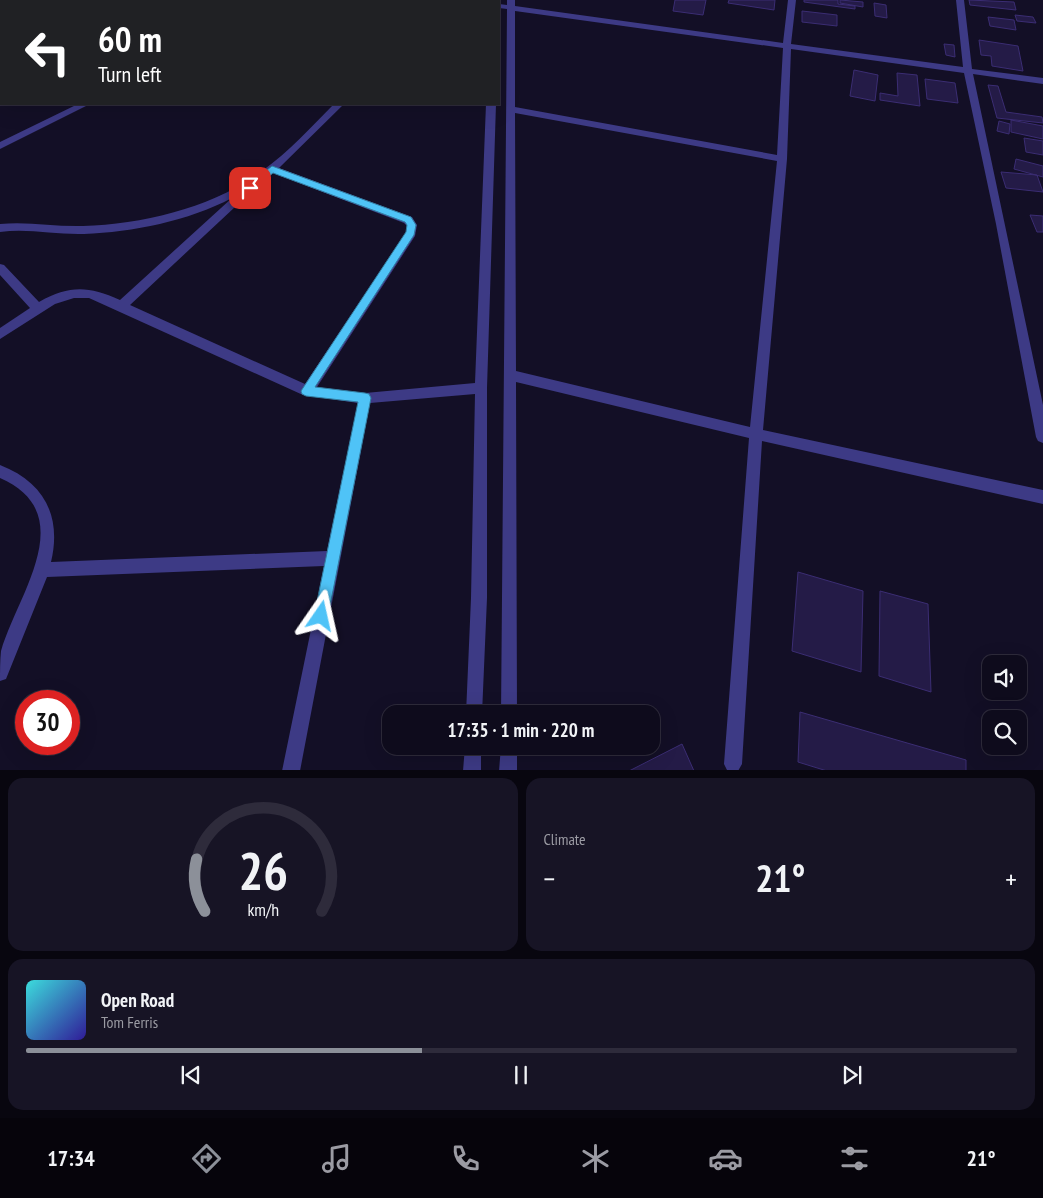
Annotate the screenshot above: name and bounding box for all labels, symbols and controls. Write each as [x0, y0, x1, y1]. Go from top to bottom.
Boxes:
text: 60 m [98, 16, 162, 62]
icon: left [15, 20, 80, 85]
text: Turn left [98, 60, 162, 88]
pin [229, 167, 271, 209]
icon: arrive [236, 174, 264, 202]
position arrow [294, 589, 346, 641]
map controls [982, 655, 1027, 755]
button: sound [982, 655, 1027, 700]
speed limit sign: 30 [15, 690, 80, 755]
button: search [982, 710, 1027, 755]
text: 17:35 · 1 min · 220 m [448, 718, 594, 742]
text: Climate [544, 829, 586, 849]
text: 26 [238, 837, 288, 904]
text: 21° [755, 853, 805, 902]
text: − [544, 860, 555, 897]
text: + [1005, 860, 1017, 897]
text: km/h [247, 898, 279, 921]
text: Open Road [101, 988, 174, 1012]
text: Tom Ferris [101, 1012, 158, 1032]
icon: previous [177, 1061, 205, 1089]
icon: pause [507, 1061, 535, 1089]
icon: next [838, 1061, 866, 1089]
icon: directions [189, 1141, 224, 1176]
icon: music [319, 1141, 354, 1176]
icon: phone [448, 1141, 483, 1176]
icon: climate [578, 1141, 613, 1176]
icon: car [708, 1141, 743, 1176]
icon: filters [837, 1141, 872, 1176]
text: 17:34 [47, 1144, 95, 1172]
text: 21° [967, 1144, 996, 1172]

